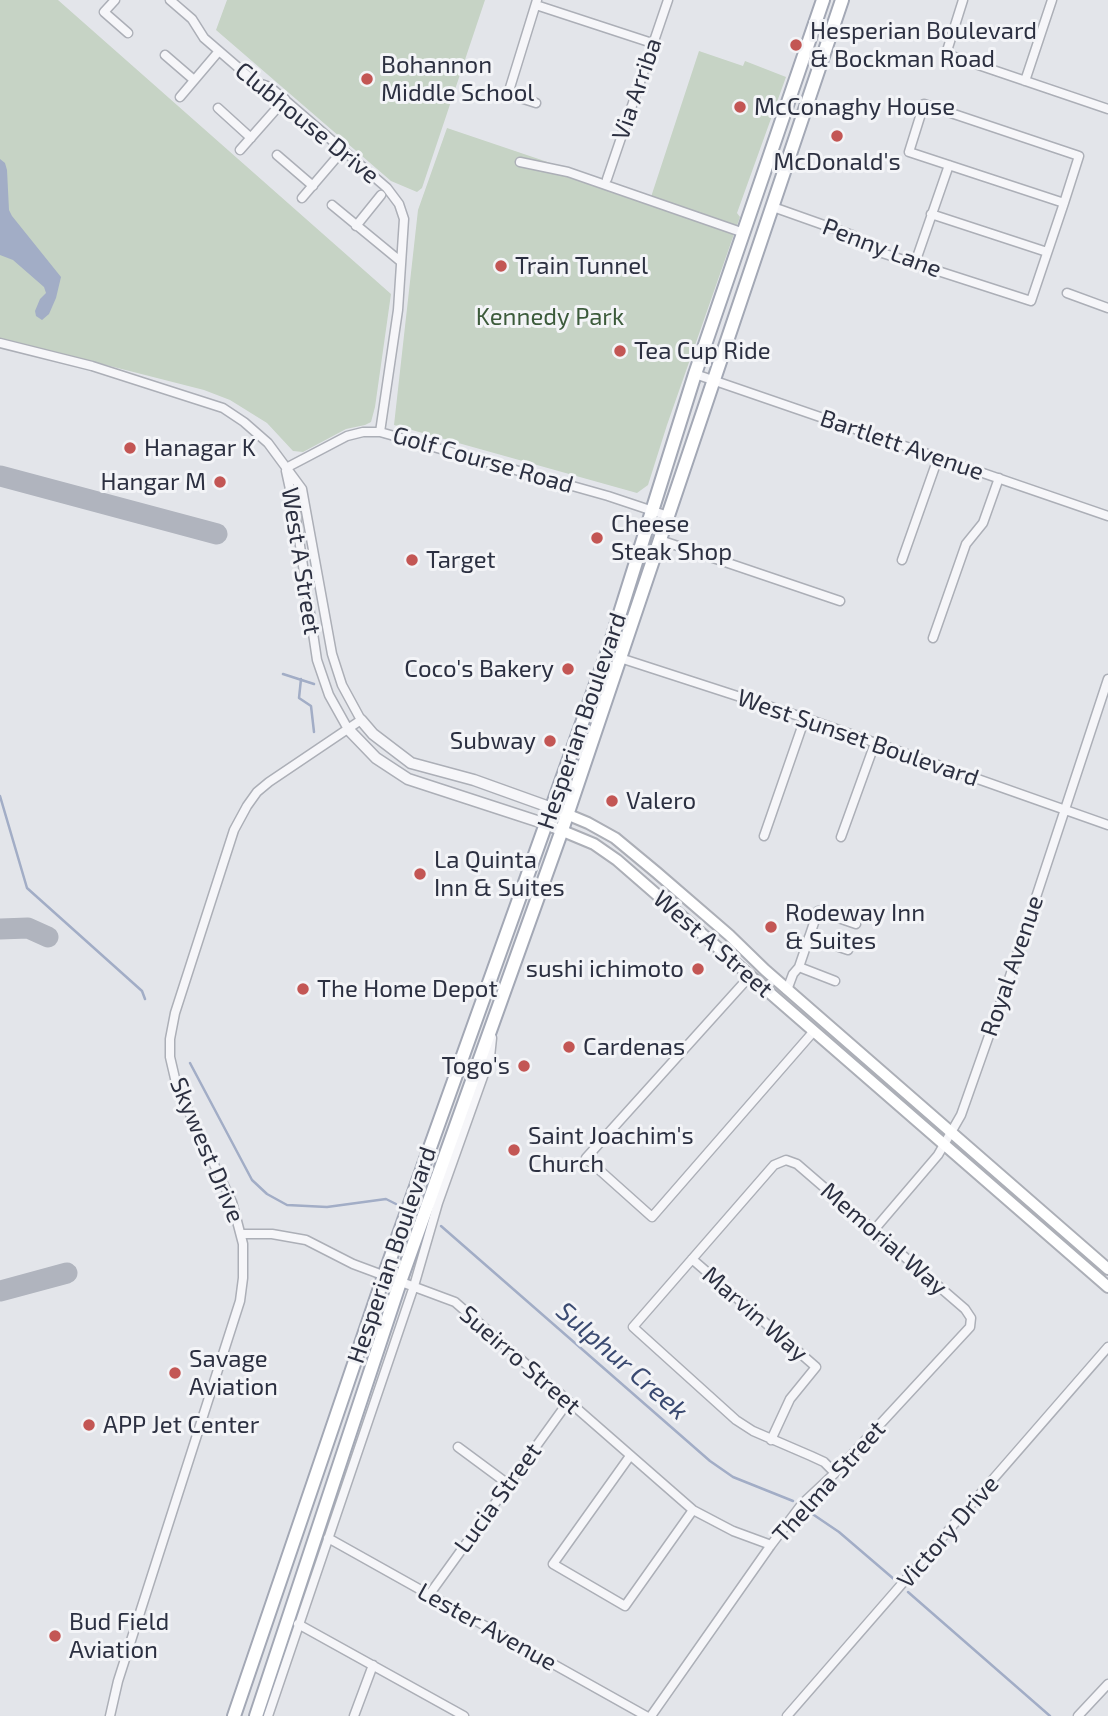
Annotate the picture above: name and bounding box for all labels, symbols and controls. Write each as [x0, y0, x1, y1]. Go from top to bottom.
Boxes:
place label: Hesperian Boulevard & Bockman Road [810, 17, 1037, 73]
street label: Via Arriba [606, 34, 668, 144]
marker: Hesperian Boulevard & Bockman Road [788, 37, 804, 53]
place label: Bohannon Middle School [381, 51, 534, 107]
street label: Clubhouse Drive [229, 56, 385, 190]
marker: Bohannon Middle School [359, 71, 375, 87]
place label: McConaghy House [754, 93, 955, 121]
marker: McConaghy House [732, 99, 748, 115]
marker: McDonald's [829, 128, 845, 144]
place label: McDonald's [773, 148, 901, 176]
street label: Penny Lane [818, 212, 946, 284]
place label: Train Tunnel [515, 252, 648, 280]
marker: Train Tunnel [493, 258, 509, 274]
park label: Kennedy Park [476, 303, 624, 331]
place label: Tea Cup Ride [634, 337, 771, 365]
marker: Tea Cup Ride [612, 343, 628, 359]
street label: Bartlett Avenue [817, 404, 987, 486]
street label: Golf Course Road [389, 420, 577, 500]
place label: Hanagar K [144, 434, 256, 462]
marker: Hanagar K [122, 440, 138, 456]
place label: Hangar M [100, 468, 206, 496]
marker: Hangar M [212, 474, 228, 490]
street label: West A Street [275, 485, 327, 637]
place label: Cheese Steak Shop [611, 510, 732, 566]
marker: Cheese Steak Shop [589, 530, 605, 546]
place label: Target [426, 546, 496, 574]
marker: Target [404, 552, 420, 568]
street label: Hesperian Boulevard [531, 609, 633, 833]
place label: Coco's Bakery [404, 655, 554, 683]
marker: Coco's Bakery [560, 661, 576, 677]
street label: West Sunset Boulevard [733, 683, 983, 793]
place label: Subway [450, 727, 536, 755]
marker: Subway [542, 733, 558, 749]
place label: Valero [626, 787, 696, 815]
marker: Valero [604, 793, 620, 809]
place label: La Quinta Inn & Suites [434, 846, 565, 902]
marker: La Quinta Inn & Suites [412, 866, 428, 882]
street label: West A Street [647, 884, 779, 1004]
street label: Royal Avenue [974, 892, 1050, 1040]
place label: Rodeway Inn & Suites [785, 899, 925, 955]
marker: Rodeway Inn & Suites [763, 919, 779, 935]
place label: sushi ichimoto [526, 955, 684, 983]
marker: sushi ichimoto [690, 961, 706, 977]
place label: The Home Depot [317, 975, 498, 1003]
marker: The Home Depot [295, 981, 311, 997]
place label: Cardenas [583, 1033, 685, 1061]
marker: Cardenas [561, 1039, 577, 1055]
place label: Togo's [441, 1052, 510, 1080]
marker: Togo's [516, 1058, 532, 1074]
street label: Skywest Drive [164, 1073, 250, 1227]
place label: Saint Joachim's Church [528, 1122, 694, 1178]
marker: Saint Joachim's Church [506, 1142, 522, 1158]
street label: Hesperian Boulevard [341, 1143, 443, 1367]
street label: Memorial Way [815, 1176, 953, 1302]
street label: Marvin Way [696, 1260, 814, 1368]
water label: Sulphur Creek [550, 1295, 694, 1427]
street label: Sueirro Street [454, 1300, 586, 1420]
place label: Savage Aviation [189, 1345, 278, 1401]
marker: Savage Aviation [167, 1365, 183, 1381]
place label: APP Jet Center [103, 1411, 259, 1439]
street label: Thelma Street [767, 1415, 891, 1549]
marker: APP Jet Center [81, 1417, 97, 1433]
street label: Lucia Street [448, 1437, 548, 1559]
street label: Victory Drive [891, 1470, 1005, 1594]
street label: Lester Avenue [412, 1577, 562, 1677]
place label: Bud Field Aviation [69, 1608, 169, 1664]
marker: Bud Field Aviation [47, 1628, 63, 1644]

